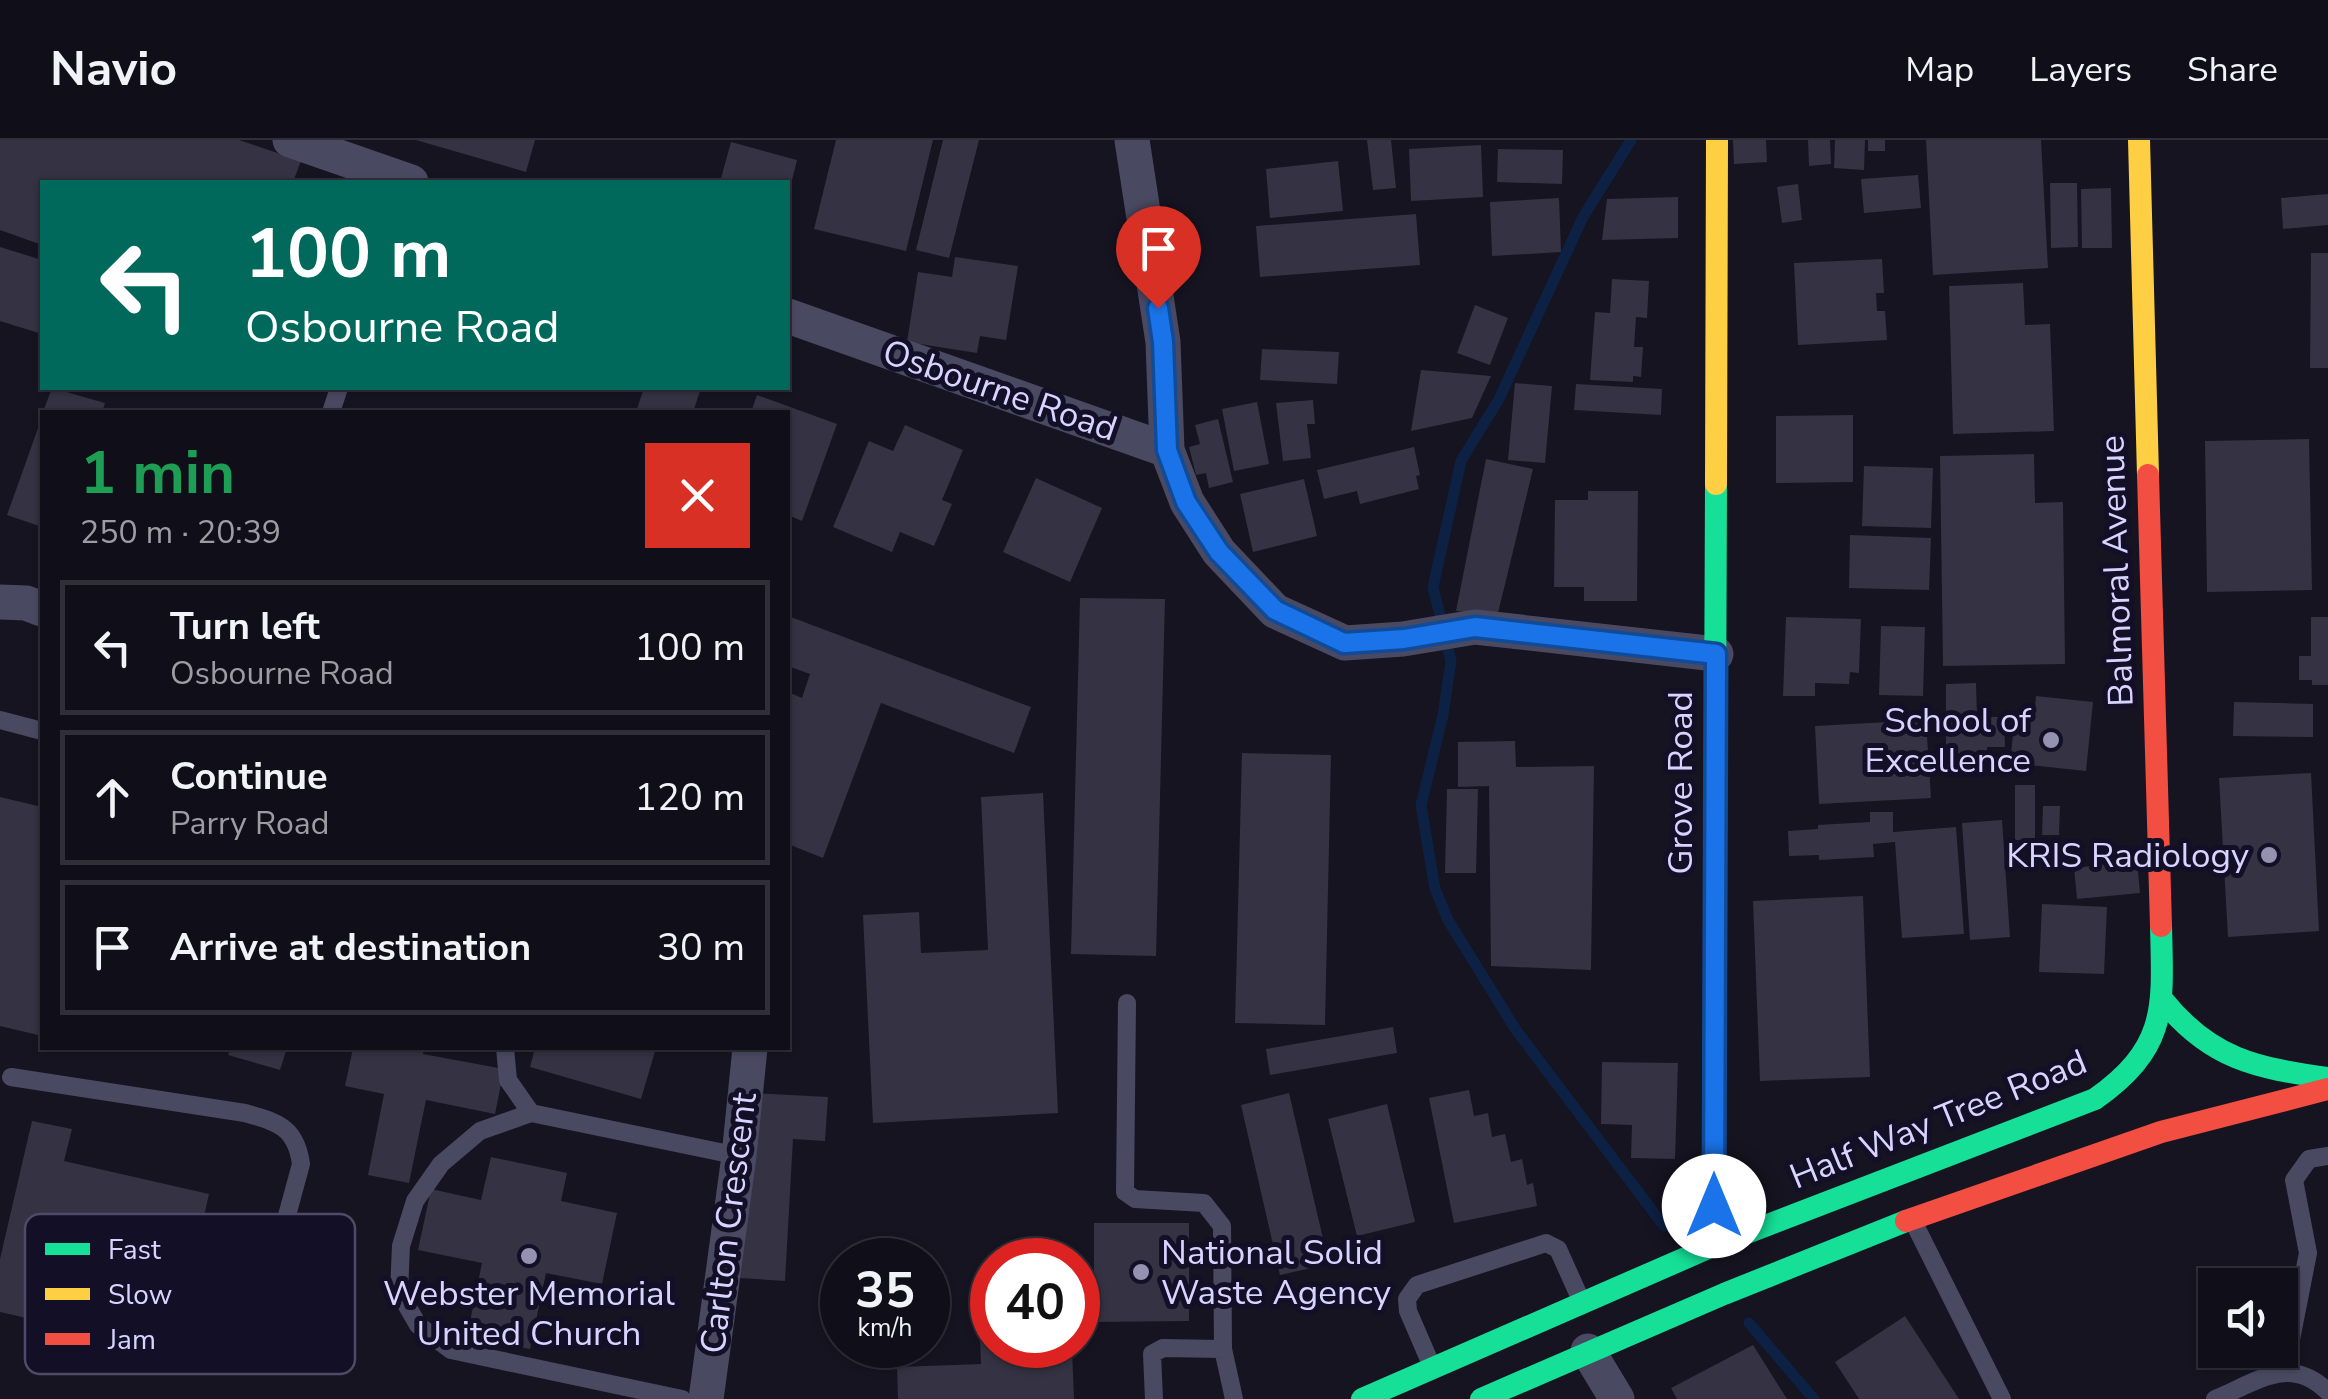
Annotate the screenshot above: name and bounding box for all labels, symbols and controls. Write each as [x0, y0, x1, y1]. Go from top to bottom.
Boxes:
text: Navio [50, 36, 177, 102]
text: Map [1905, 46, 1974, 93]
text: Layers [2029, 46, 2132, 93]
text: Share [2187, 46, 2278, 93]
text: 100 m [245, 206, 451, 302]
pin [1116, 206, 1201, 309]
icon: left [80, 220, 210, 350]
icon: arrive [1131, 221, 1186, 276]
text: Osbourne Road [245, 297, 560, 358]
street label: Osbourne Road [877, 328, 1123, 453]
text: 1 min [80, 432, 235, 514]
street label: Balmoral Avenue [2088, 435, 2145, 707]
button: close [645, 443, 750, 548]
text: 250 m · 20:39 [80, 511, 281, 554]
text: Turn left [170, 601, 320, 652]
icon: left [85, 620, 140, 675]
text: 100 m [634, 622, 745, 673]
text: Osbourne Road [170, 652, 394, 695]
street label: Grove Road [1657, 691, 1704, 875]
place label: School of Excellence [1865, 697, 2032, 784]
marker: School of Excellence [2040, 729, 2062, 751]
text: Continue [170, 751, 328, 802]
icon: ahead [85, 770, 140, 825]
text: 120 m [634, 772, 745, 823]
text: Parry Road [170, 802, 329, 845]
place label: KRIS Radiology [2006, 832, 2249, 879]
marker: KRIS Radiology [2258, 844, 2280, 866]
icon: arrive [85, 920, 140, 975]
text: Arrive at destination [170, 922, 531, 973]
text: 30 m [657, 922, 745, 973]
street label: Half Way Tree Road [1783, 1038, 2094, 1200]
street label: Carlton Crescent [689, 1089, 768, 1356]
position arrow [1662, 1154, 1766, 1258]
legend [25, 1214, 355, 1374]
place label: National Solid Waste Agency [1161, 1229, 1391, 1316]
text: Fast [108, 1231, 161, 1269]
speed limit sign: 40 [970, 1238, 1100, 1368]
marker: Webster Memorial United Church [518, 1245, 540, 1267]
text: 35 [855, 1256, 915, 1325]
marker: National Solid Waste Agency [1130, 1261, 1152, 1283]
map controls [2198, 1268, 2298, 1368]
button: sound [2198, 1268, 2298, 1368]
place label: Webster Memorial United Church [383, 1270, 676, 1357]
text: Slow [108, 1276, 172, 1314]
text: km/h [857, 1311, 913, 1345]
text: Jam [107, 1321, 156, 1359]

